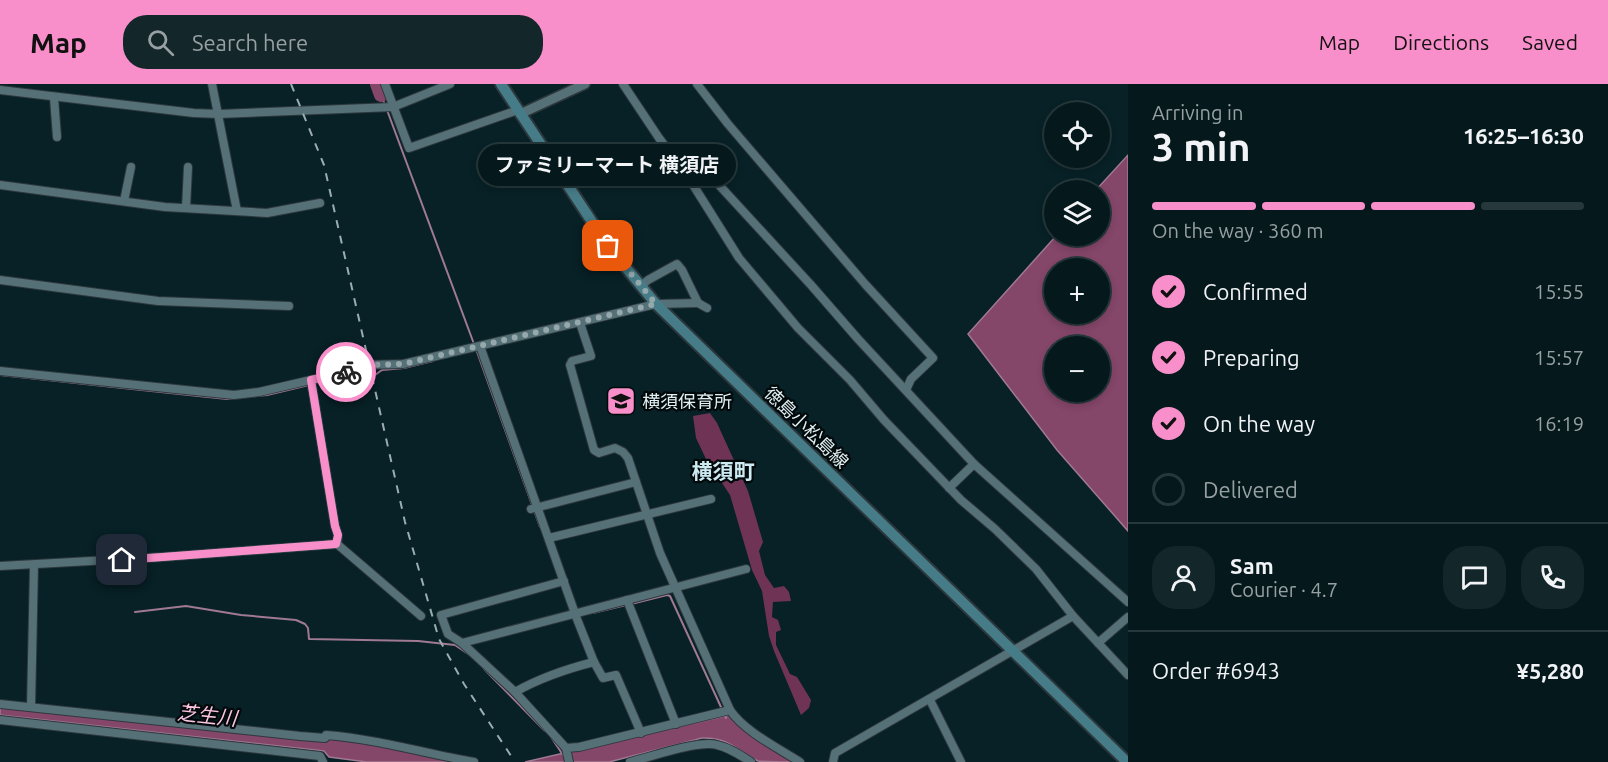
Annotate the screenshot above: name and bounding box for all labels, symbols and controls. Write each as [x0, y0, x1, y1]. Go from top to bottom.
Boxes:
search box [123, 15, 543, 69]
icon: search [144, 26, 177, 59]
text: Map [30, 27, 87, 58]
text: Search here [192, 30, 308, 55]
text: Map [1319, 30, 1360, 54]
text: Directions [1393, 30, 1489, 54]
text: Saved [1522, 30, 1578, 54]
text: Arriving in [1152, 101, 1243, 124]
map controls [1044, 102, 1110, 402]
button: locate [1044, 102, 1110, 168]
text: 16:25–16:30 [1463, 123, 1584, 148]
text: 3 min [1152, 125, 1251, 168]
callout: ファミリーマート 横須店 [479, 144, 737, 186]
text: ファミリーマート 横須店 [495, 153, 719, 176]
button: layers [1044, 180, 1110, 246]
text: On the way · 360 m [1152, 219, 1324, 242]
pin [582, 220, 633, 271]
icon: bag [591, 229, 624, 262]
button: + [1044, 258, 1110, 324]
icon: check [1152, 275, 1185, 308]
text: Confirmed [1203, 279, 1308, 304]
text: 15:55 [1534, 280, 1584, 303]
button: − [1044, 336, 1110, 402]
icon: check [1152, 341, 1185, 374]
courier [316, 342, 376, 402]
text: Preparing [1203, 345, 1300, 370]
text: 15:57 [1534, 346, 1584, 369]
icon: bike [330, 356, 363, 389]
street label: 徳島小松島線 [761, 382, 853, 472]
school or university icon: 横須保育所 [605, 385, 637, 417]
place label: 横須保育所 [642, 391, 732, 411]
icon: check [1152, 407, 1185, 440]
text: On the way [1203, 411, 1315, 436]
text: 16:19 [1534, 412, 1584, 435]
district label: 横須町 [692, 459, 755, 483]
text: Delivered [1203, 477, 1298, 502]
pin [96, 534, 147, 585]
icon: home [105, 543, 138, 576]
button: person [1152, 546, 1215, 609]
button: chat [1443, 546, 1506, 609]
button: phone [1521, 546, 1584, 609]
text: Sam [1230, 553, 1274, 578]
text: Courier · 4.7 [1230, 578, 1338, 601]
text: Order #6943 [1152, 658, 1280, 683]
text: ¥5,280 [1517, 658, 1584, 683]
water label: 芝生川 [176, 700, 240, 730]

